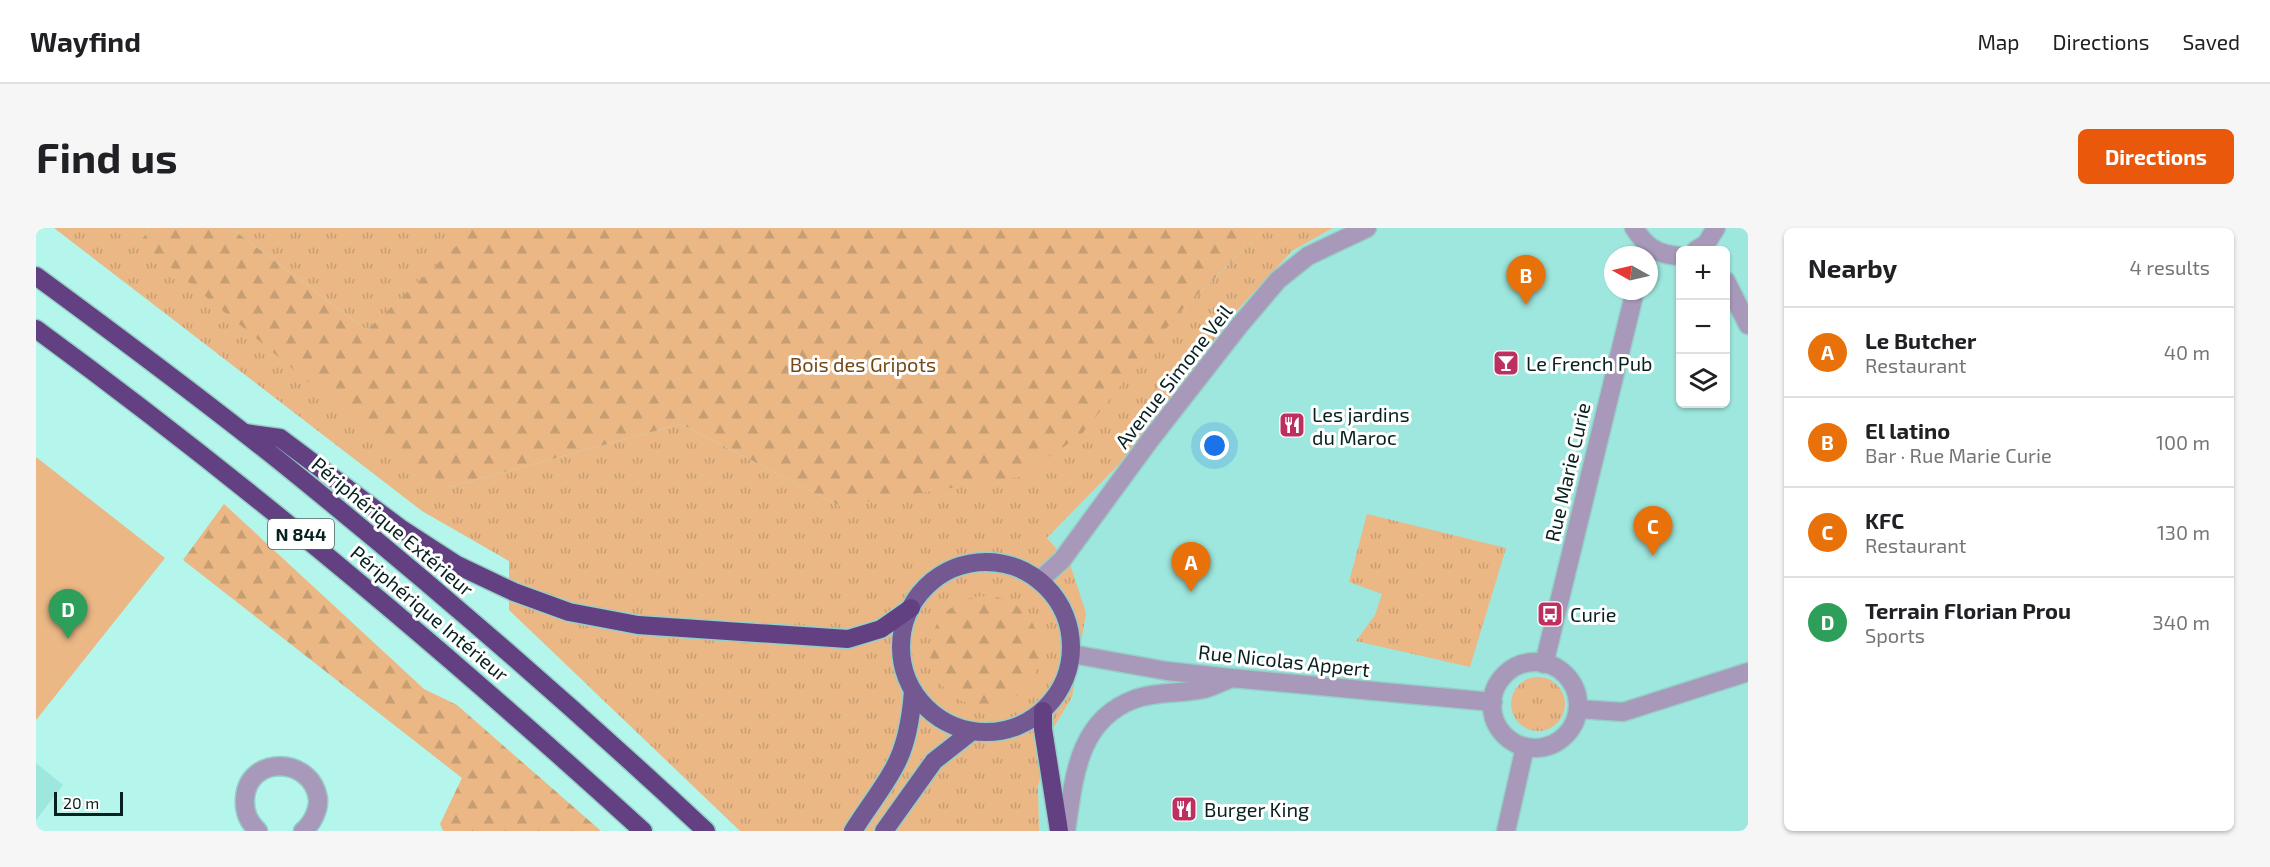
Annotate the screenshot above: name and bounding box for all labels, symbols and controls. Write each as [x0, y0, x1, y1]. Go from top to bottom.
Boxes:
text: Wayfind [30, 24, 141, 58]
text: Map [1977, 29, 2020, 54]
text: Directions [2053, 29, 2149, 54]
text: Saved [2182, 29, 2240, 54]
button: Directions [2078, 129, 2234, 184]
text: Find us [36, 131, 178, 181]
north arrow [1604, 246, 1658, 300]
map controls [1676, 246, 1730, 408]
button: + [1676, 246, 1730, 300]
text: Nearby [1808, 252, 1897, 283]
text: 4 results [2130, 255, 2210, 279]
pin: B [1506, 256, 1546, 305]
street label: Avenue Simone Veil [1109, 299, 1237, 453]
button: − [1676, 300, 1730, 354]
text: Le Butcher [1865, 327, 1976, 353]
text: A [1821, 340, 1834, 364]
text: 40 m [2164, 340, 2210, 364]
bar icon: Le French Pub [1491, 348, 1521, 378]
place label: Le French Pub [1526, 351, 1652, 375]
park label: Bois des Gripots [790, 352, 936, 376]
text: Restaurant [1865, 353, 1966, 377]
button: layers [1676, 354, 1730, 408]
street label: Rue Marie Curie [1539, 400, 1595, 544]
place label: Les jardins du Maroc [1312, 402, 1410, 449]
restaurant icon: Les jardins du Maroc [1277, 410, 1307, 440]
text: El latino [1865, 417, 1950, 443]
text: B [1821, 430, 1834, 454]
text: 100 m [2156, 430, 2210, 454]
your location [1200, 431, 1229, 460]
text: Bar · Rue Marie Curie [1865, 443, 2052, 467]
street label: Périphérique Extérieur [307, 451, 479, 601]
pin: C [1634, 506, 1672, 556]
text: KFC [1865, 507, 1904, 533]
road number: N 844 [268, 519, 334, 549]
text: C [1822, 520, 1833, 544]
text: 130 m [2157, 520, 2210, 544]
text: Restaurant [1865, 533, 1966, 557]
street label: Périphérique Intérieur [346, 540, 514, 686]
pin: A [1172, 542, 1210, 592]
pin: D [48, 590, 87, 639]
text: Terrain Florian Prou [1865, 597, 2071, 623]
bus stop icon: Curie [1535, 599, 1565, 629]
place label: Curie [1570, 602, 1617, 626]
text: D [1821, 610, 1834, 634]
text: 340 m [2153, 610, 2210, 634]
text: Sports [1865, 623, 1925, 647]
street label: Rue Nicolas Appert [1197, 639, 1371, 681]
scale bar [54, 789, 123, 816]
text: 20 m [63, 793, 99, 812]
restaurant icon: Burger King [1169, 794, 1199, 824]
place label: Burger King [1204, 797, 1309, 821]

